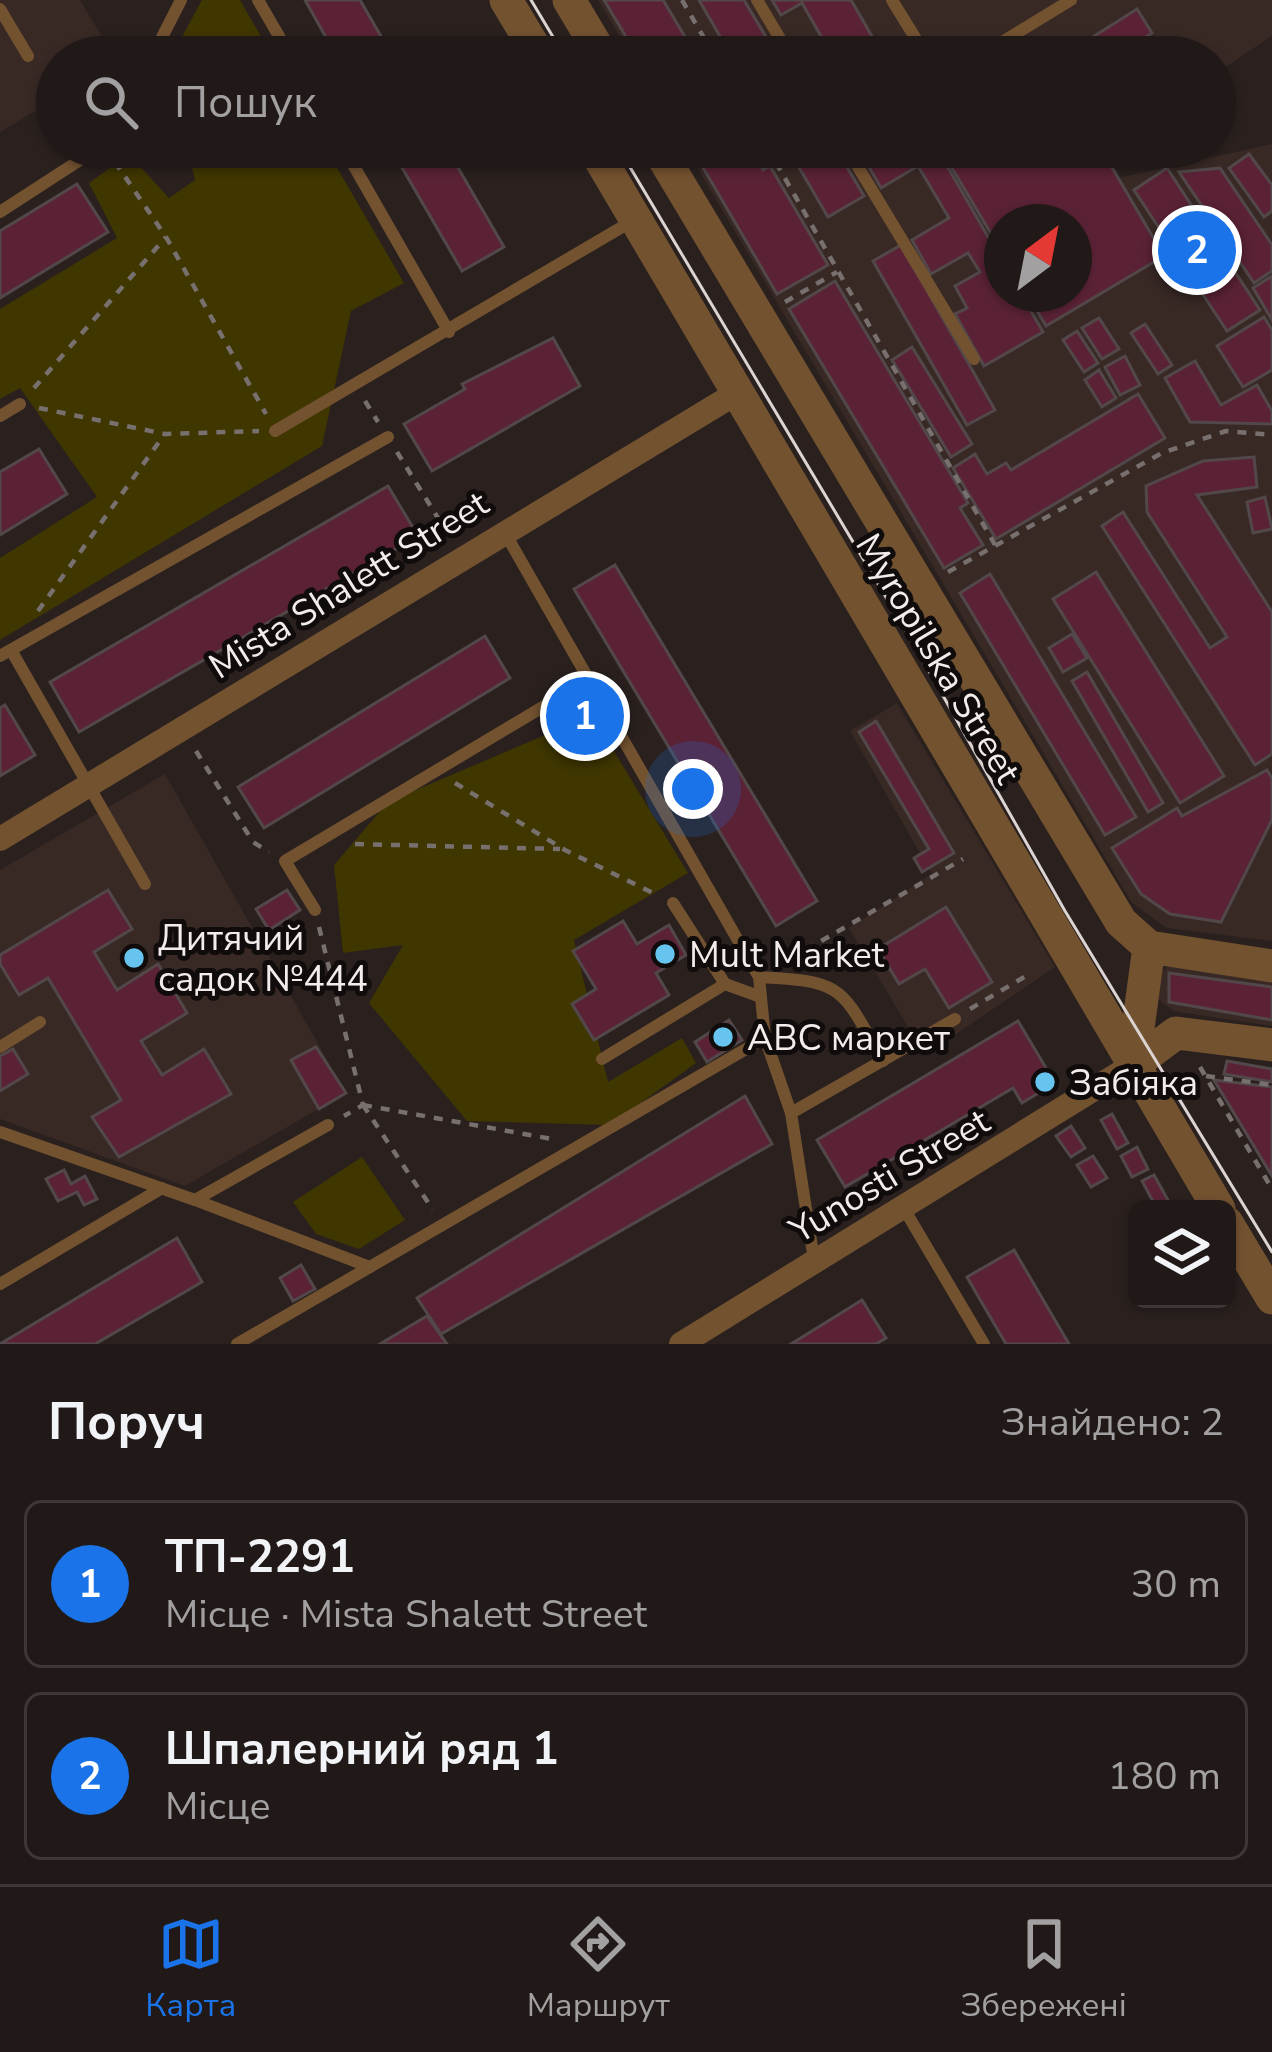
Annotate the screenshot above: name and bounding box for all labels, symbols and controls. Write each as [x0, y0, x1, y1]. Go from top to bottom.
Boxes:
search box [36, 36, 1236, 168]
icon: search [78, 69, 144, 135]
text: Пошук [174, 72, 317, 133]
north arrow [984, 204, 1092, 312]
pin: 2 [1158, 205, 1236, 295]
street label: Mista Shalett Street [200, 479, 498, 691]
street label: Myropilska Street [844, 525, 1032, 793]
pin: 1 [546, 671, 624, 761]
your location [663, 759, 723, 819]
place label: Дитячий садок №444 [158, 914, 368, 1004]
place label: Mult Market [689, 931, 885, 980]
marker: Mult Market [652, 941, 678, 967]
marker: Дитячий садок №444 [121, 945, 147, 971]
place label: АВС маркет [747, 1014, 950, 1063]
marker: АВС маркет [710, 1024, 736, 1050]
place label: Забіяка [1069, 1059, 1198, 1108]
marker: Забіяка [1032, 1069, 1058, 1095]
street label: Yunosti Street [780, 1097, 999, 1256]
map controls [1128, 1200, 1236, 1308]
button: layers [1128, 1200, 1236, 1308]
text: Поруч [48, 1387, 205, 1457]
text: Знайдено: 2 [1001, 1396, 1224, 1449]
text: ТП-2291 [165, 1527, 355, 1588]
text: 1 [78, 1558, 102, 1611]
text: 30 m [1131, 1558, 1221, 1611]
text: Місце · Mista Shalett Street [165, 1588, 647, 1641]
text: Шпалерний ряд 1 [165, 1719, 559, 1780]
text: 2 [78, 1750, 102, 1803]
text: 180 m [1107, 1750, 1221, 1803]
text: Місце [165, 1780, 271, 1833]
tab: Карта [145, 1911, 236, 2028]
tab: Маршрут [527, 1911, 670, 2028]
tab: Збережені [960, 1911, 1127, 2028]

